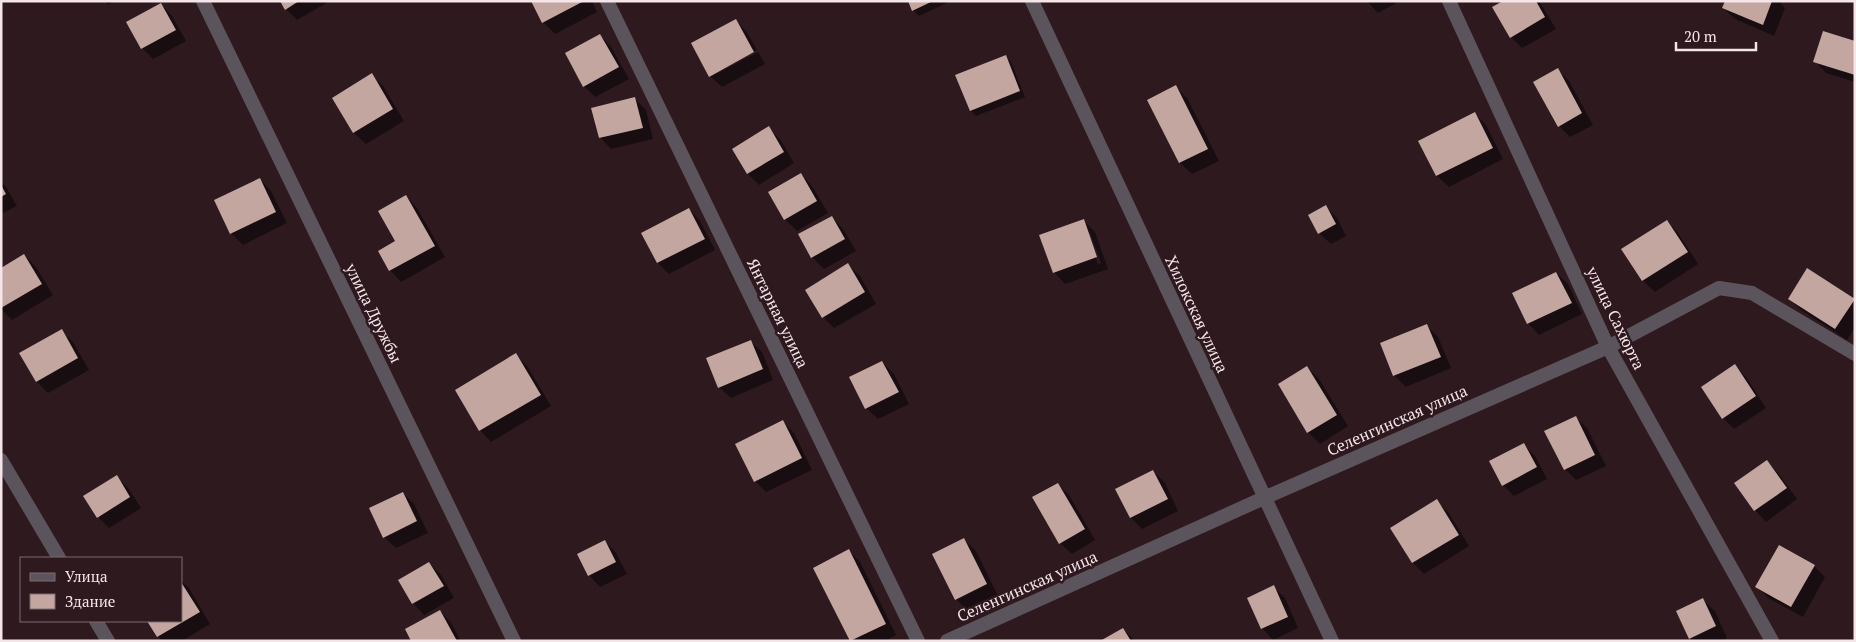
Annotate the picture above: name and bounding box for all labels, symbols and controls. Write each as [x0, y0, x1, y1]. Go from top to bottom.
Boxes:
scale bar [1676, 20, 1756, 52]
text: 20 m [1684, 26, 1717, 46]
street label: Хилокская улица [1160, 252, 1234, 376]
street label: Янтарная улица [742, 255, 814, 371]
street label: улица Дружбы [340, 259, 408, 366]
street label: улица Сахюрта [1581, 262, 1650, 373]
street label: Селенгинская улица [1323, 379, 1471, 461]
street label: Селенгинская улица [953, 545, 1101, 627]
legend [20, 557, 182, 622]
text: Улица [65, 566, 108, 586]
text: Здание [65, 591, 115, 611]

